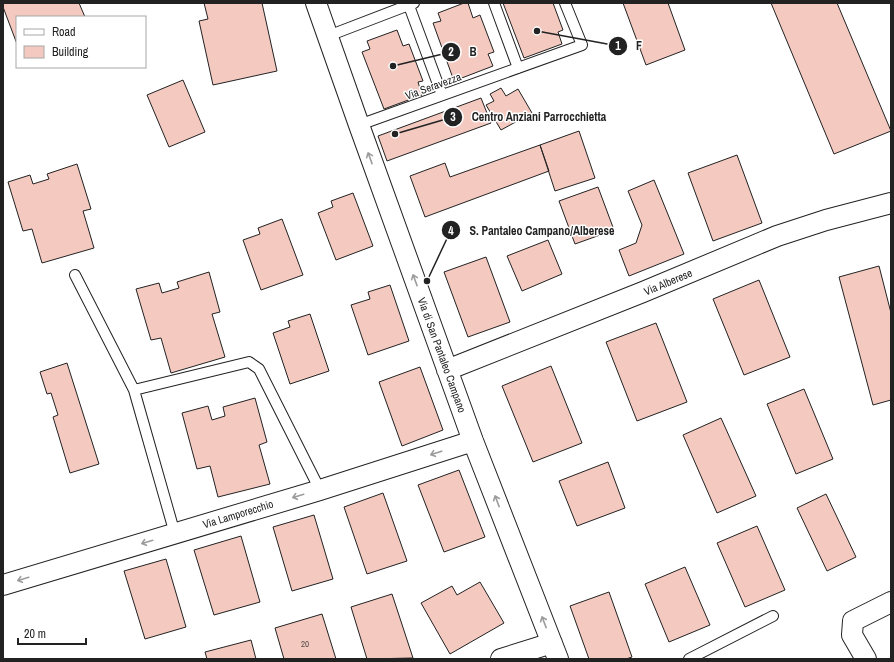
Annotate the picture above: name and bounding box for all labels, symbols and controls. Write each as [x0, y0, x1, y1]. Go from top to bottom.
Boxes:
legend [16, 16, 146, 68]
text: Road [52, 24, 76, 40]
callout: F [608, 34, 650, 58]
text: 1 [615, 38, 621, 54]
text: F [636, 38, 642, 54]
callout: B [441, 40, 484, 64]
text: Building [52, 44, 89, 60]
text: 2 [448, 44, 454, 60]
text: B [469, 44, 477, 60]
street label: Via Seravezza [403, 69, 463, 103]
callout: Centro Anziani Parrocchietta [443, 105, 614, 129]
text: 3 [450, 109, 456, 125]
text: Centro Anziani Parrocchietta [472, 109, 607, 125]
one-way arrow [366, 153, 374, 165]
callout: S. Pantaleo Campano/Alberese [441, 218, 622, 242]
text: 4 [448, 223, 454, 239]
text: S. Pantaleo Campano/Alberese [470, 223, 615, 239]
street label: Via Alberese [642, 266, 694, 298]
one-way arrow [410, 275, 418, 287]
street label: Via di San Pantaleo Campano [415, 295, 469, 415]
one-way arrow [429, 450, 442, 457]
one-way arrow [292, 493, 305, 500]
one-way arrow [492, 496, 500, 508]
street label: Via Lamporecchio [201, 497, 275, 531]
one-way arrow [141, 539, 154, 546]
one-way arrow [16, 576, 29, 583]
one-way arrow [540, 617, 548, 629]
scale bar [18, 620, 86, 646]
text: 20 m [24, 626, 46, 642]
house number: 20 [301, 638, 309, 650]

